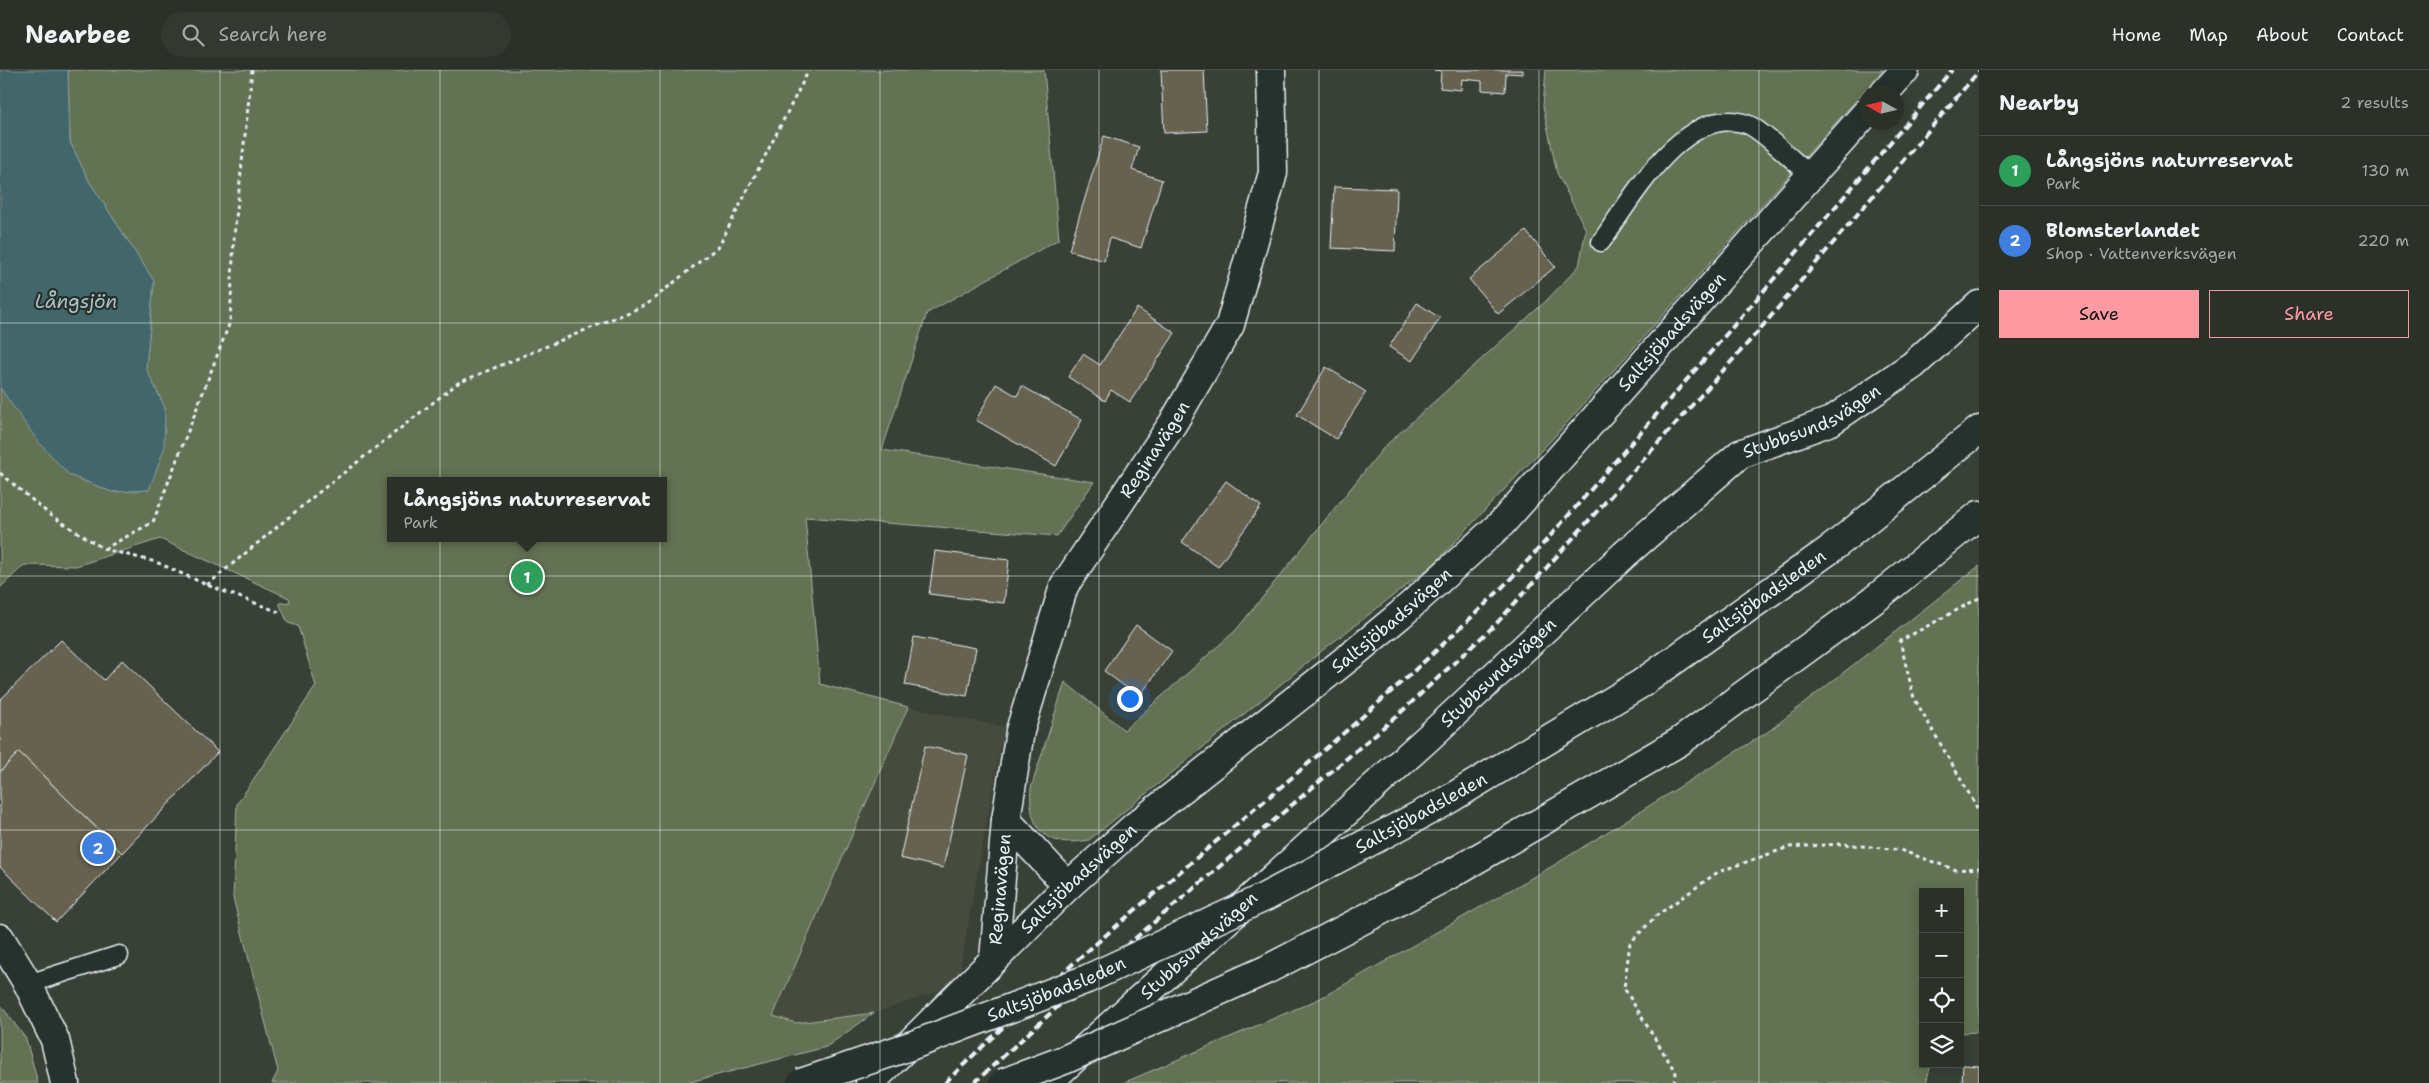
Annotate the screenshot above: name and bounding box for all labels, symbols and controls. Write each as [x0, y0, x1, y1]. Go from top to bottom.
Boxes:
search box [161, 12, 511, 57]
text: Nearbee [25, 19, 131, 51]
icon: search [179, 21, 207, 49]
text: Search here [219, 22, 327, 47]
text: Home [2112, 23, 2161, 47]
text: Map [2189, 23, 2228, 47]
text: About [2256, 23, 2309, 47]
text: Contact [2337, 23, 2404, 47]
north arrow [1859, 85, 1904, 130]
text: Nearby [1999, 89, 2079, 117]
text: 2 results [2340, 92, 2409, 113]
text: Långsjöns naturreservat [2046, 148, 2293, 173]
text: 1 [2011, 160, 2019, 181]
text: 130 m [2362, 160, 2409, 181]
text: Park [2046, 173, 2080, 194]
text: Blomsterlandet [2046, 218, 2200, 243]
text: 2 [2009, 230, 2021, 251]
text: 220 m [2357, 230, 2409, 251]
text: Shop · Vattenverksvägen [2046, 243, 2236, 264]
street label: Saltsjöbadsvägen [1612, 267, 1731, 397]
water label: Långsjön [35, 289, 117, 314]
button: Save [1999, 290, 2199, 338]
button: Share [2209, 290, 2409, 338]
street label: Stubbsundsvägen [1739, 379, 1885, 464]
street label: Reginavägen [1114, 397, 1195, 503]
popup [387, 477, 667, 542]
text: Långsjöns naturreservat [404, 487, 650, 512]
text: Park [404, 512, 438, 533]
street label: Saltsjöbadsleden [1697, 544, 1831, 649]
pin: 1 [511, 558, 543, 596]
street label: Saltsjöbadsvägen [1326, 562, 1457, 679]
street label: Stubbsundsvägen [1435, 612, 1561, 733]
your location [1117, 686, 1143, 712]
street label: Saltsjöbadsleden [1351, 767, 1491, 859]
street label: Saltsjöbadsvägen [1015, 818, 1142, 939]
pin: 2 [82, 829, 114, 867]
street label: Reginavägen [983, 833, 1017, 946]
street label: Stubbsundsvägen [1135, 886, 1263, 1005]
map controls [1919, 888, 1964, 1068]
button: + [1919, 888, 1964, 933]
button: − [1919, 933, 1964, 978]
street label: Saltsjöbadsleden [984, 951, 1130, 1028]
button: locate [1919, 978, 1964, 1023]
button: layers [1919, 1023, 1964, 1068]

